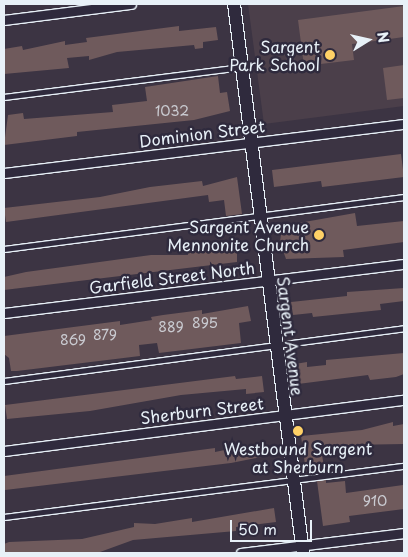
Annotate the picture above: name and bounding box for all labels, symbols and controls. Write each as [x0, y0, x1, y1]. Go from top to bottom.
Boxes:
north arrow [343, 15, 393, 65]
text: N [372, 30, 395, 45]
place label: Sargent Park School [229, 36, 320, 74]
marker: Sargent Park School [324, 49, 336, 61]
house number: 1032 [155, 103, 189, 119]
street label: Dominion Street [138, 116, 266, 150]
place label: Sargent Avenue Mennonite Church [167, 216, 309, 254]
marker: Sargent Avenue Mennonite Church [313, 229, 325, 241]
street label: Garfield Street North [88, 257, 256, 297]
street label: Sargent Avenue [274, 276, 308, 396]
house number: 895 [192, 315, 218, 331]
house number: 889 [158, 319, 184, 335]
house number: 879 [93, 327, 117, 343]
house number: 869 [60, 332, 86, 348]
street label: Sherburn Street [139, 393, 265, 427]
marker: Westbound Sargent at Sherburn [292, 425, 304, 437]
place label: Westbound Sargent at Sherburn [224, 438, 372, 476]
house number: 910 [363, 493, 387, 509]
scale bar [233, 510, 316, 542]
text: 50 m [238, 517, 277, 540]

